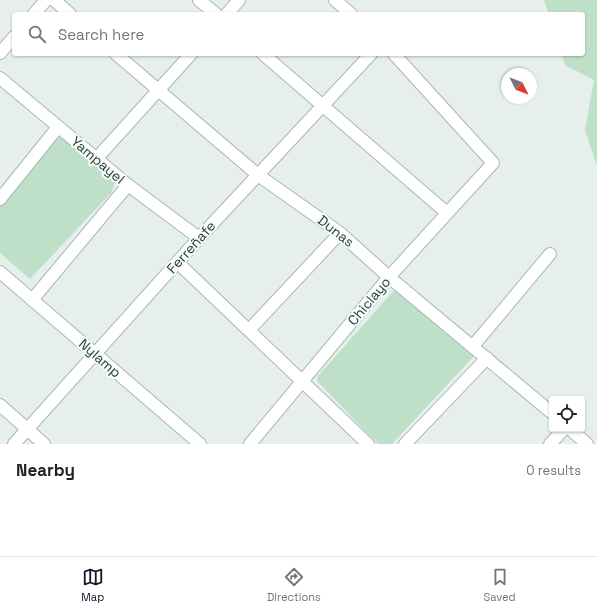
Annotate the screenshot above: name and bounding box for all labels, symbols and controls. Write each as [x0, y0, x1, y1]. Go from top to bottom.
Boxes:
search box [12, 12, 585, 56]
icon: search [26, 23, 48, 45]
text: Search here [58, 25, 144, 44]
north arrow [501, 68, 537, 104]
street label: Yampayel [67, 132, 129, 188]
street label: Dunas [314, 211, 358, 251]
street label: Ferreñafe [163, 217, 219, 277]
street label: Chiclayo [343, 273, 395, 329]
street label: Nylamp [75, 335, 125, 381]
map controls [549, 396, 585, 432]
button: locate [549, 396, 585, 432]
text: Nearby [16, 459, 75, 481]
text: 0 results [526, 462, 581, 479]
tab: Map [81, 566, 104, 604]
tab: Directions [267, 566, 321, 604]
tab: Saved [484, 566, 516, 604]

